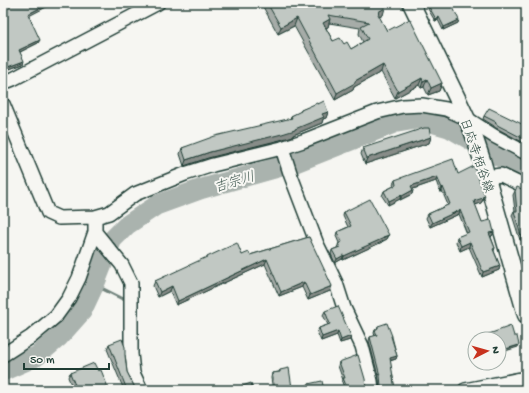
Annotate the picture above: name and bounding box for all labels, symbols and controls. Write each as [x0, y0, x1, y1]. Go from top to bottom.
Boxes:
street label: 日応寺栢谷線 [456, 116, 496, 196]
water label: 吉宗川 [212, 168, 257, 198]
north arrow [467, 331, 507, 371]
scale bar [24, 345, 109, 371]
text: N [489, 346, 501, 354]
text: 50 m [30, 354, 55, 368]

